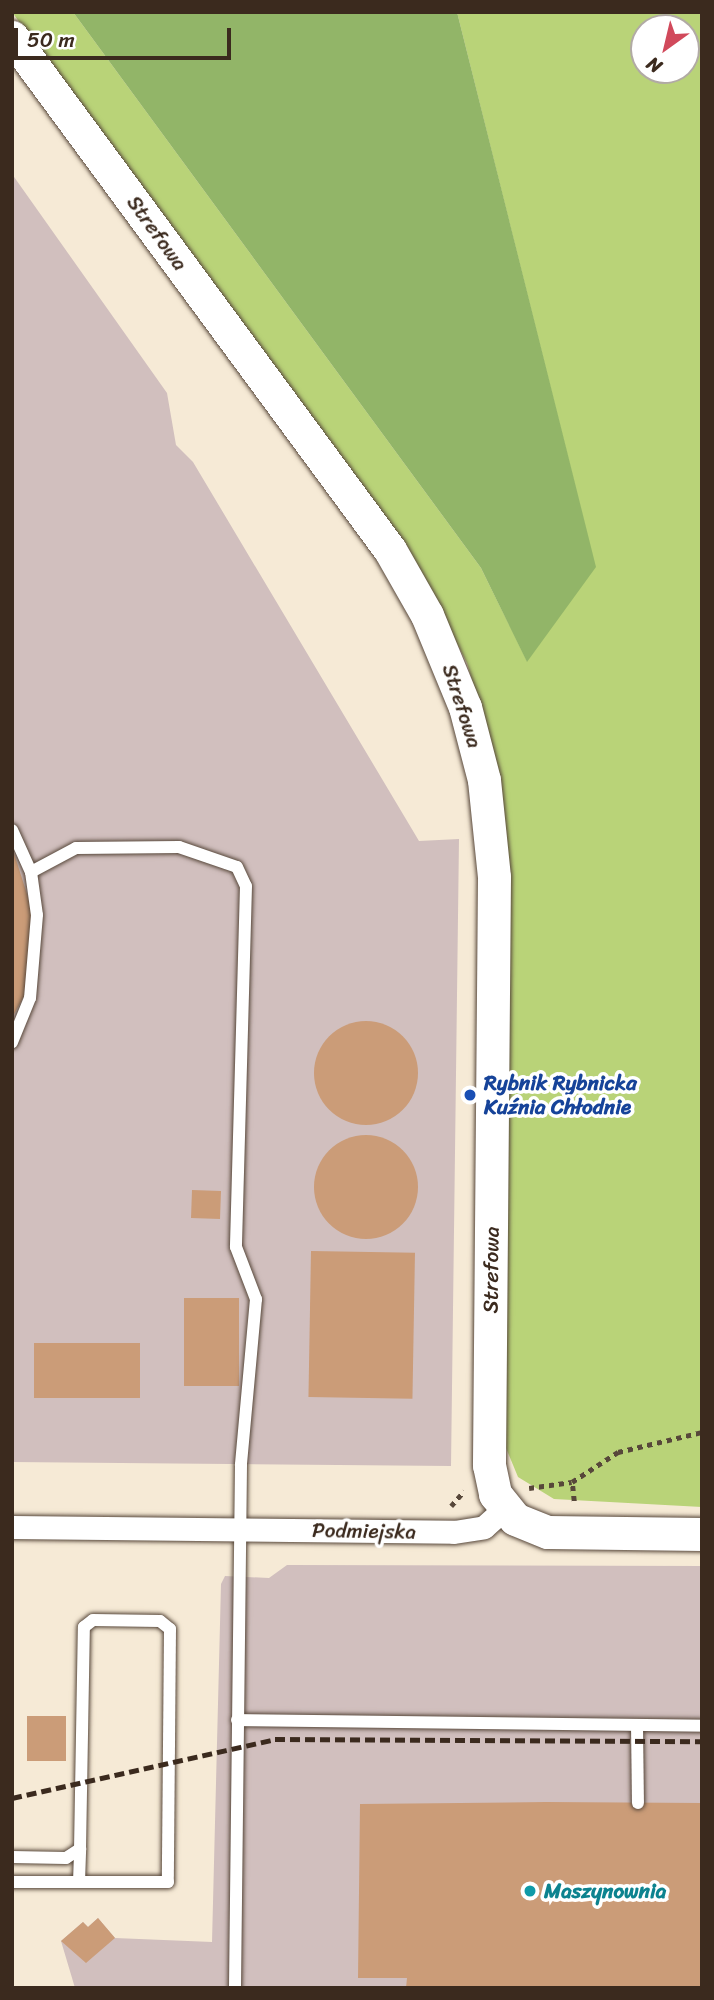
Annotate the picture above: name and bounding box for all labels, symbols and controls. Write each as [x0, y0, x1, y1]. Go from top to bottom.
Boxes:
scale bar [18, 14, 234, 58]
north arrow [630, 14, 700, 84]
text: 50 m [27, 21, 75, 59]
text: N [639, 48, 669, 83]
street label: Strefowa [121, 191, 193, 275]
street label: Strefowa [437, 661, 487, 751]
place label: Rybnik Rybnicka Kuźnia Chłodnie [484, 1070, 637, 1120]
marker: Rybnik Rybnicka Kuźnia Chłodnie [462, 1087, 478, 1103]
street label: Strefowa [478, 1226, 504, 1314]
street label: Podmiejska [312, 1517, 416, 1545]
place label: Maszynownia [544, 1878, 666, 1904]
marker: Maszynownia [522, 1883, 538, 1899]

